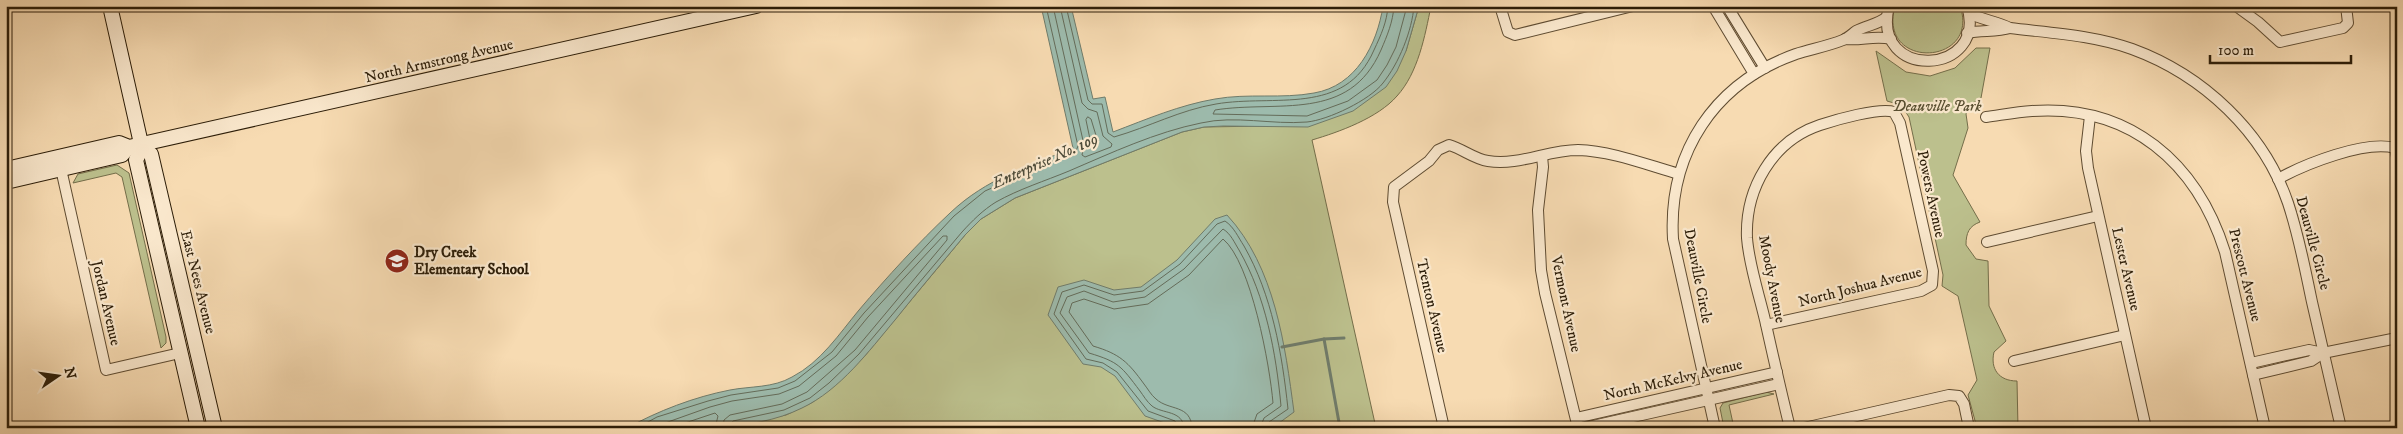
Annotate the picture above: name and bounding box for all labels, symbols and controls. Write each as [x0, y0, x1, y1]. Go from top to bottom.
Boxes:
scale bar [2210, 32, 2352, 64]
street label: North Armstrong Avenue [363, 35, 515, 87]
text: 100 m [2218, 41, 2254, 60]
park label: Deauville Park [1893, 97, 1982, 116]
water label: Enterprise No. 109 [988, 129, 1101, 194]
street label: Powers Avenue [1913, 149, 1949, 239]
street label: Deauville Circle [2291, 194, 2335, 292]
street label: Lester Avenue [2107, 225, 2145, 313]
street label: Prescott Avenue [2224, 226, 2266, 324]
street label: Deauville Circle [1679, 227, 1717, 325]
street label: East Nees Avenue [176, 228, 220, 336]
street label: Moody Avenue [1754, 233, 1790, 325]
place label: Dry Creek Elementary School [414, 243, 529, 279]
school or university icon: Dry Creek Elementary School [384, 248, 410, 274]
street label: Vermont Avenue [1546, 253, 1585, 354]
street label: Jordan Avenue [87, 257, 125, 347]
street label: Trenton Avenue [1412, 257, 1452, 355]
street label: North Joshua Avenue [1796, 262, 1924, 312]
north arrow [32, 352, 82, 402]
street label: North McKelvy Avenue [1602, 355, 1744, 405]
text: N [60, 366, 80, 381]

